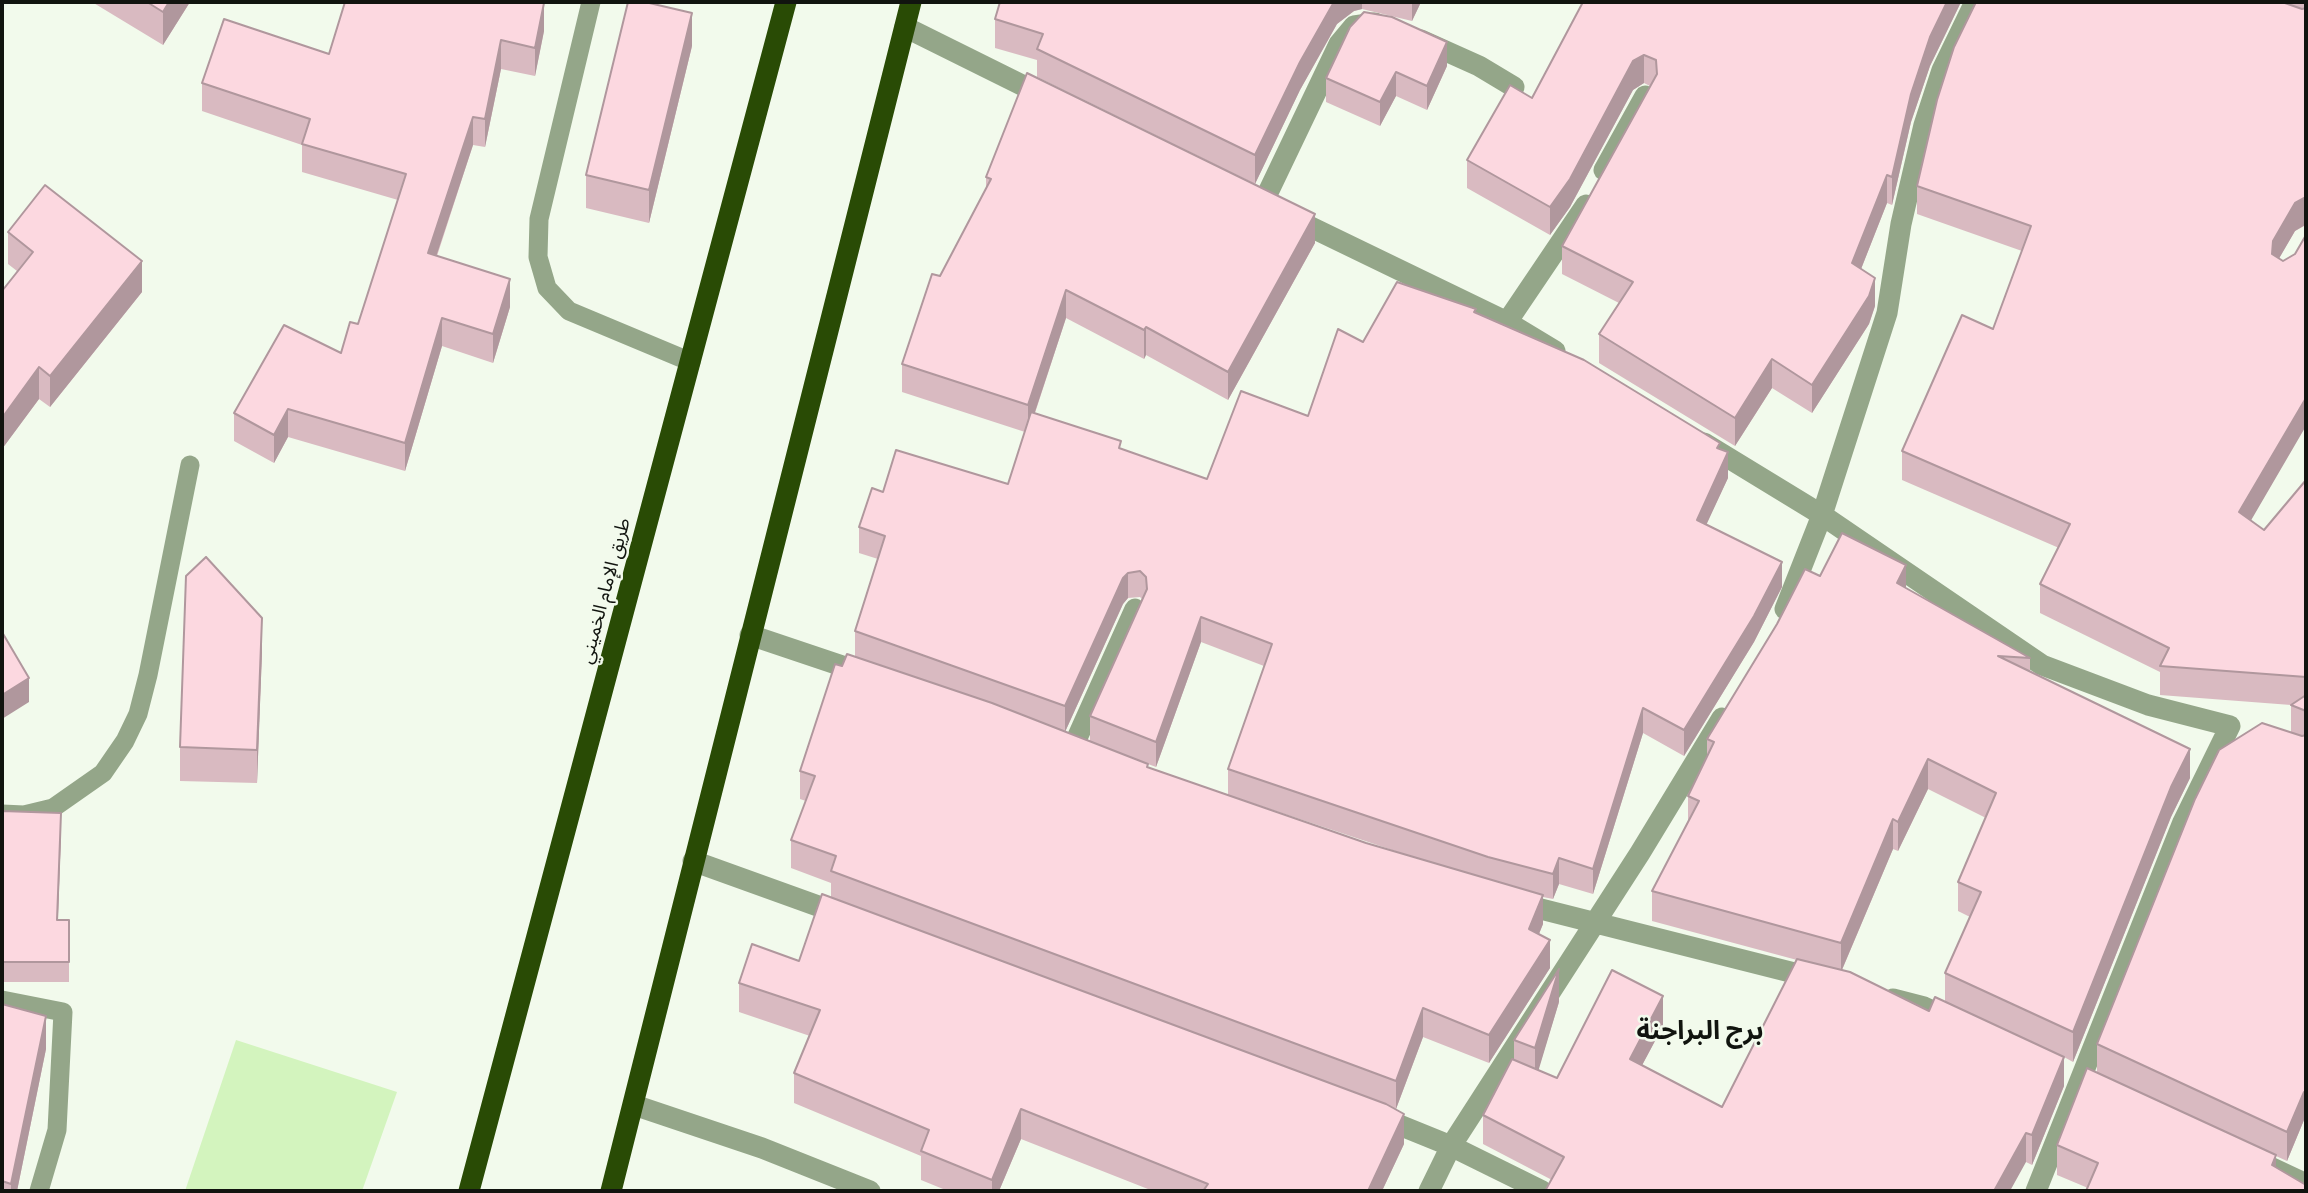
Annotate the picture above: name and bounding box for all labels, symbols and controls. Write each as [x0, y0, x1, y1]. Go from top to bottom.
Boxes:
street label: طريق الإمام الخميني [576, 516, 636, 666]
district label: برج البراجنة [1636, 1016, 1764, 1048]

